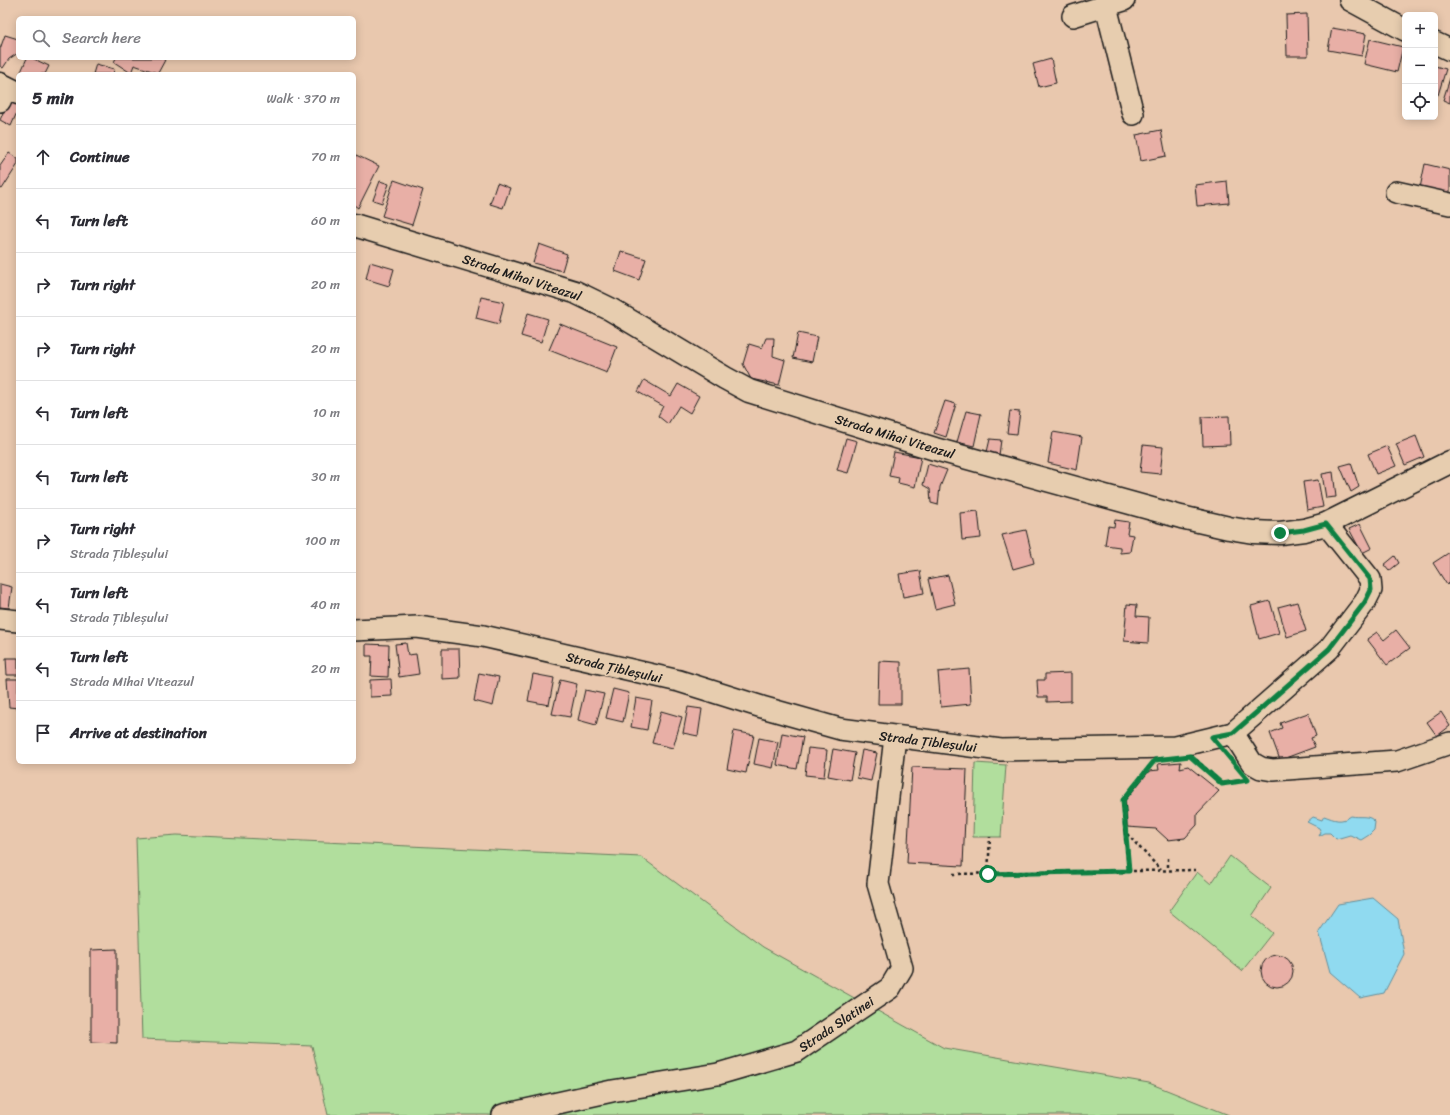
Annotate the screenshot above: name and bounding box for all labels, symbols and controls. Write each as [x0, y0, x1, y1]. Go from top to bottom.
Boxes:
map controls [1402, 12, 1438, 120]
button: + [1402, 12, 1438, 48]
search box [16, 16, 356, 60]
text: Search here [62, 25, 141, 51]
icon: search [30, 27, 52, 49]
button: − [1402, 48, 1438, 84]
text: 5 min [32, 83, 74, 113]
button: locate [1402, 84, 1438, 120]
text: Walk · 370 m [266, 87, 340, 110]
text: Continue [70, 144, 130, 170]
text: 70 m [311, 145, 340, 168]
icon: ahead [32, 146, 54, 168]
text: Turn left [70, 208, 128, 234]
text: 60 m [311, 209, 340, 232]
icon: left [32, 210, 54, 232]
street label: Strada Mihai Viteazul [459, 247, 585, 308]
text: Turn right [70, 272, 135, 298]
text: 20 m [311, 273, 340, 296]
icon: right [32, 274, 54, 296]
text: Turn right [70, 336, 135, 362]
text: 20 m [311, 337, 340, 360]
icon: right [32, 338, 54, 360]
text: Turn left [70, 400, 128, 426]
text: 10 m [313, 401, 340, 424]
icon: left [32, 402, 54, 424]
street label: Strada Mihai Viteazul [832, 407, 958, 466]
text: Turn left [70, 464, 128, 490]
text: 30 m [311, 465, 340, 488]
icon: left [32, 466, 54, 488]
text: Turn right [70, 516, 135, 542]
route end [1271, 524, 1289, 542]
text: 100 m [305, 529, 340, 552]
icon: right [32, 530, 54, 552]
text: Strada Țibleșului [70, 542, 168, 565]
text: Turn left [70, 580, 128, 606]
text: 40 m [310, 593, 340, 616]
icon: left [32, 594, 54, 616]
text: Strada Țibleșului [70, 606, 168, 629]
text: Turn left [70, 644, 128, 670]
street label: Strada Țibleșului [564, 645, 665, 690]
text: 20 m [311, 657, 340, 680]
icon: left [32, 658, 54, 680]
text: Strada Mihai Viteazul [70, 670, 194, 693]
text: Arrive at destination [70, 720, 207, 746]
icon: arrive [32, 722, 54, 744]
street label: Strada Țibleșului [878, 724, 978, 759]
route start [979, 865, 997, 883]
street label: Strada Slatinei [794, 990, 879, 1058]

